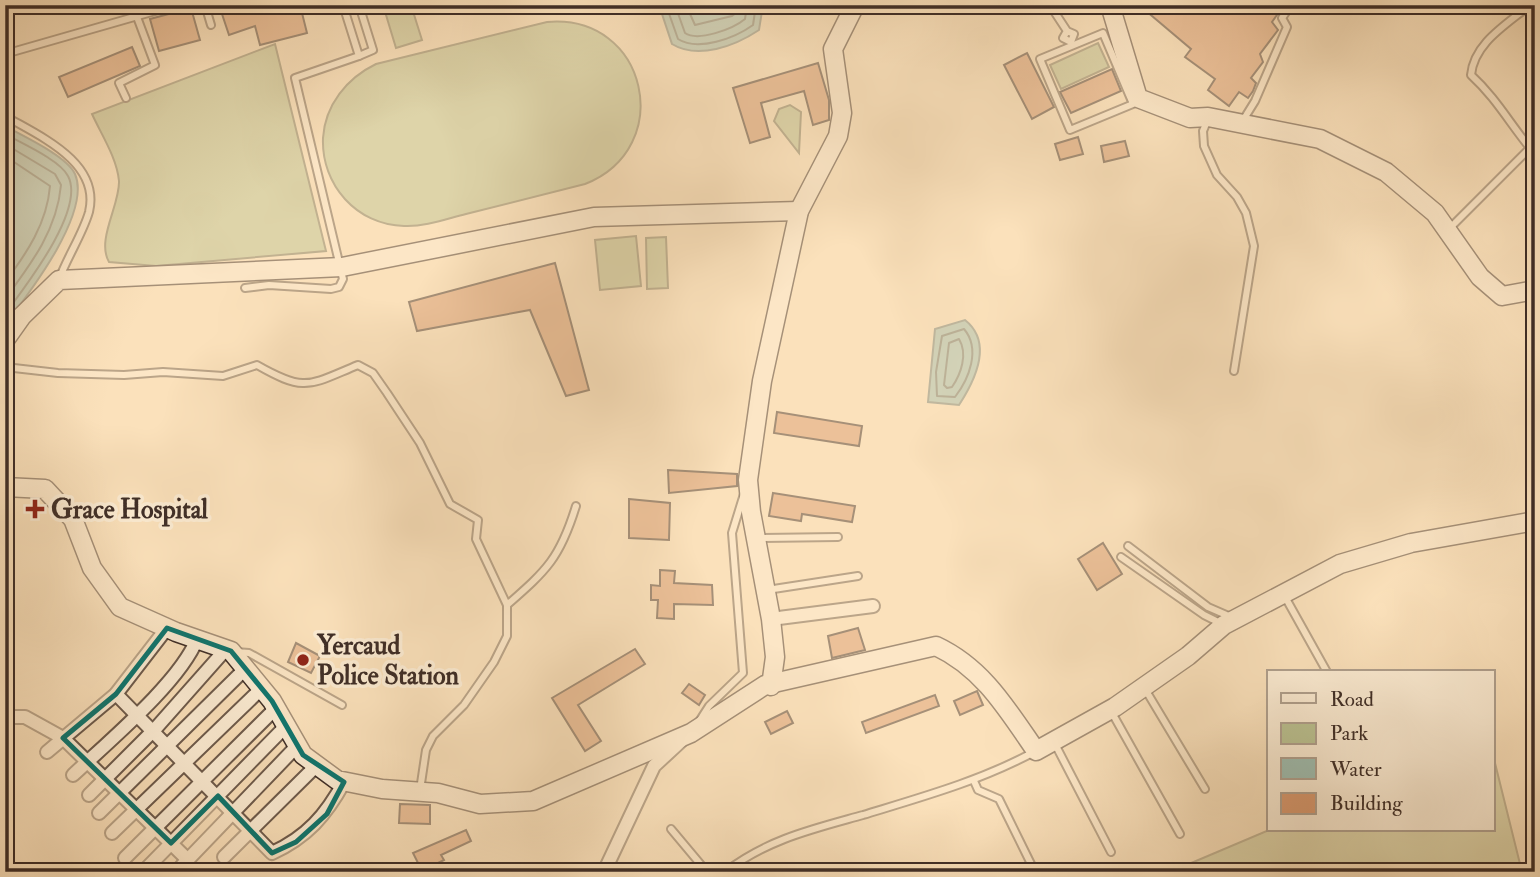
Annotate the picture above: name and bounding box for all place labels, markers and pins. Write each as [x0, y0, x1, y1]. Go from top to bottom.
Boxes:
place label: Grace Hospital [51, 494, 208, 527]
marker: Grace Hospital [25, 499, 45, 519]
place label: Yercaud Police Station [316, 630, 459, 692]
marker: Yercaud Police Station [295, 652, 311, 668]

